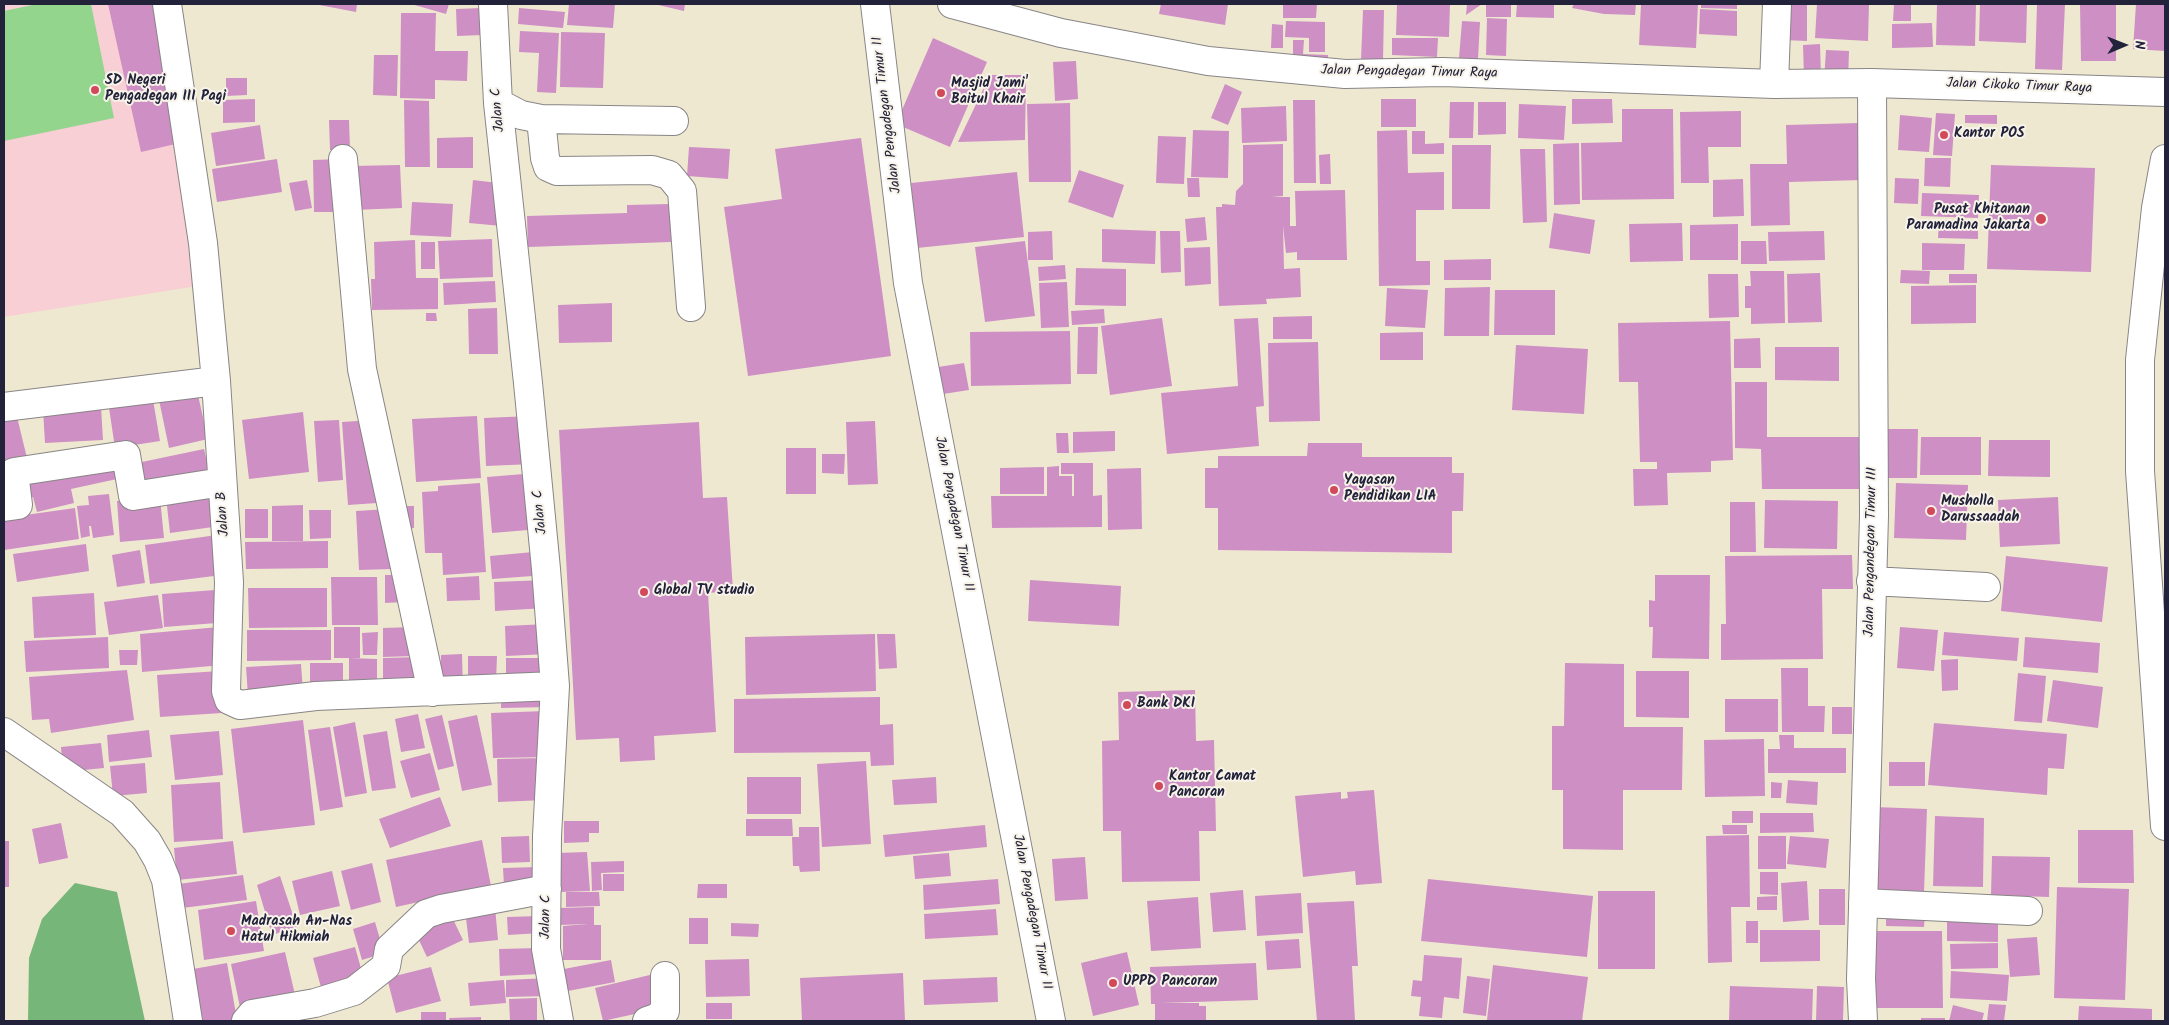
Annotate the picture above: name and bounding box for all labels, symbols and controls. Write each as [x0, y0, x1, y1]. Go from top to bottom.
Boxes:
north arrow [2099, 20, 2149, 70]
street label: Jalan Pengadegan Timur II [870, 36, 906, 194]
text: N [2128, 40, 2150, 49]
street label: Jalan Pengadegan Timur Raya [1320, 63, 1498, 83]
place label: SD Negeri Pengadegan III Pagi [105, 74, 226, 106]
street label: Jalan Cikoko Timur Raya [1946, 76, 2092, 98]
place label: Masjid Jami' Baitul Khair [951, 77, 1028, 110]
marker: SD Negeri Pengadegan III Pagi [89, 84, 101, 96]
street label: Jalan C [489, 87, 509, 133]
marker: Masjid Jami' Baitul Khair [935, 87, 947, 99]
place label: Kantor POS [1954, 127, 2025, 143]
marker: Kantor POS [1938, 129, 1950, 141]
place label: Pusat Khitanan Paramadina Jakarta [1906, 203, 2030, 236]
marker: Pusat Khitanan Paramadina Jakarta [2034, 212, 2048, 226]
street label: Jalan Pengadegan Timur II [930, 435, 976, 593]
street label: Jalan Pengandegan Timur III [1862, 467, 1882, 637]
place label: Yayasan Pendidikan LIA [1344, 474, 1437, 507]
marker: Yayasan Pendidikan LIA [1328, 484, 1340, 496]
street label: Jalan C [530, 489, 552, 535]
street label: Jalan B [214, 491, 234, 537]
place label: Musholla Darussaadah [1941, 495, 2019, 528]
marker: Musholla Darussaadah [1925, 505, 1937, 517]
place label: Global TV studio [654, 584, 754, 600]
marker: Global TV studio [638, 586, 650, 598]
place label: Bank DKI [1137, 697, 1195, 713]
marker: Bank DKI [1121, 699, 1133, 711]
place label: Kantor Camat Pancoran [1169, 770, 1256, 802]
marker: Kantor Camat Pancoran [1153, 780, 1165, 792]
street label: Jalan Pengadegan Timur II [1008, 833, 1054, 991]
street label: Jalan C [538, 895, 556, 939]
place label: Madrasah An-Nas Hatul Hikmiah [241, 915, 352, 948]
marker: Madrasah An-Nas Hatul Hikmiah [225, 925, 237, 937]
place label: UPPD Pancoran [1123, 975, 1217, 991]
marker: UPPD Pancoran [1107, 977, 1119, 989]

